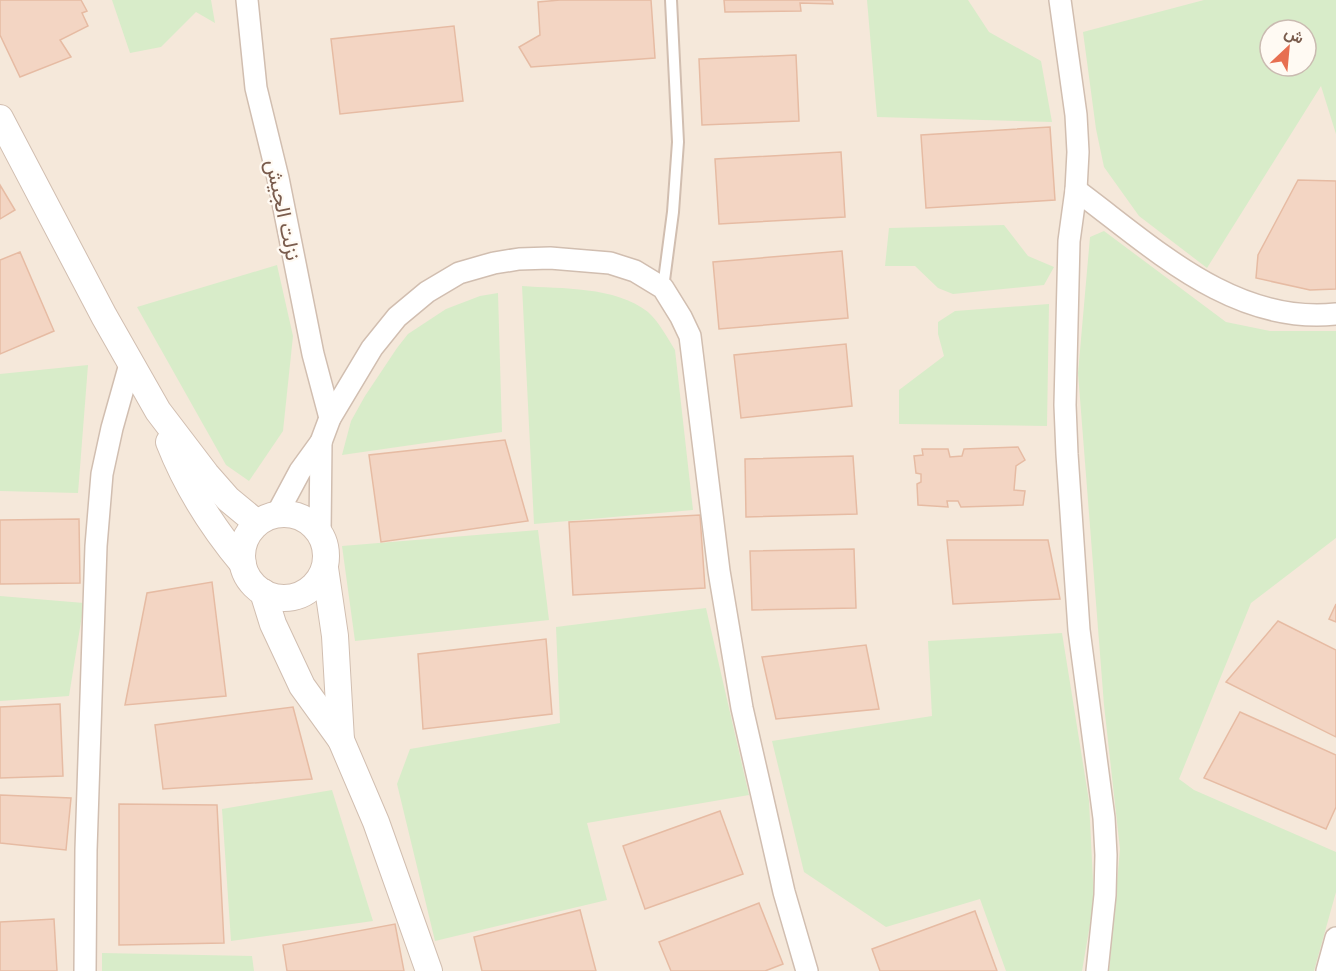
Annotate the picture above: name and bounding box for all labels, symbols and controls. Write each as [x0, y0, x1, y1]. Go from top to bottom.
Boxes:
north arrow [1258, 18, 1318, 78]
text: ش [1281, 21, 1308, 49]
street label: نزلت الجيش [259, 157, 307, 263]

